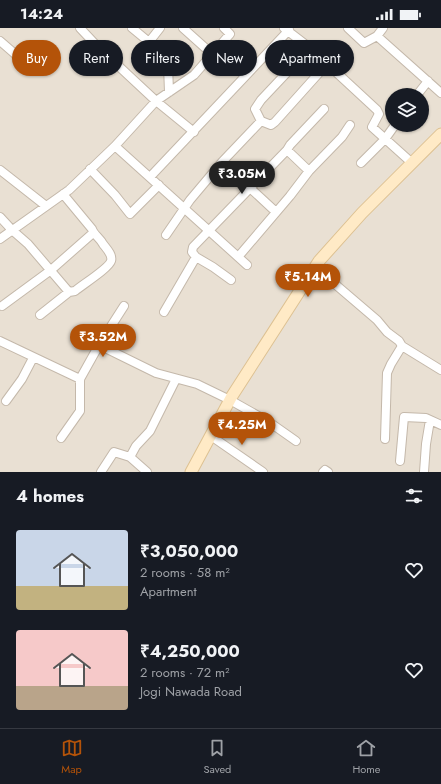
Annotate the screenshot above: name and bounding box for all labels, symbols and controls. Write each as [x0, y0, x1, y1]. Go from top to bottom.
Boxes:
text: 14:24 [20, 3, 63, 25]
chip: Buy [12, 40, 61, 76]
chip: Rent [69, 40, 123, 76]
chip: Filters [131, 40, 194, 76]
chip: New [202, 40, 257, 76]
chip: Apartment [265, 40, 354, 76]
map controls [385, 88, 429, 132]
button: layers [385, 88, 429, 132]
pin: ₹3.05M [209, 161, 275, 195]
text: ₹3.05M [218, 164, 266, 183]
pin: ₹5.14M [275, 264, 341, 298]
text: ₹5.14M [284, 267, 332, 286]
pin: ₹3.52M [70, 324, 136, 358]
text: ₹3.52M [79, 327, 127, 346]
pin: ₹4.25M [209, 412, 275, 446]
text: ₹4.25M [217, 415, 267, 434]
text: 4 homes [16, 484, 84, 508]
icon: filters [403, 485, 425, 507]
text: ₹3,050,000 [140, 539, 238, 563]
icon: home [48, 546, 96, 594]
icon: heart [403, 559, 425, 581]
text: 2 rooms · 58 m² [140, 563, 230, 582]
text: Apartment [140, 582, 197, 601]
text: ₹4,250,000 [140, 639, 240, 663]
icon: home [48, 646, 96, 694]
icon: heart [403, 659, 425, 681]
text: 2 rooms · 72 m² [140, 663, 230, 682]
text: Jogi Nawada Road [140, 682, 242, 701]
tab: Map [61, 737, 83, 777]
tab: Saved [204, 737, 231, 777]
tab: Home [352, 737, 381, 777]

